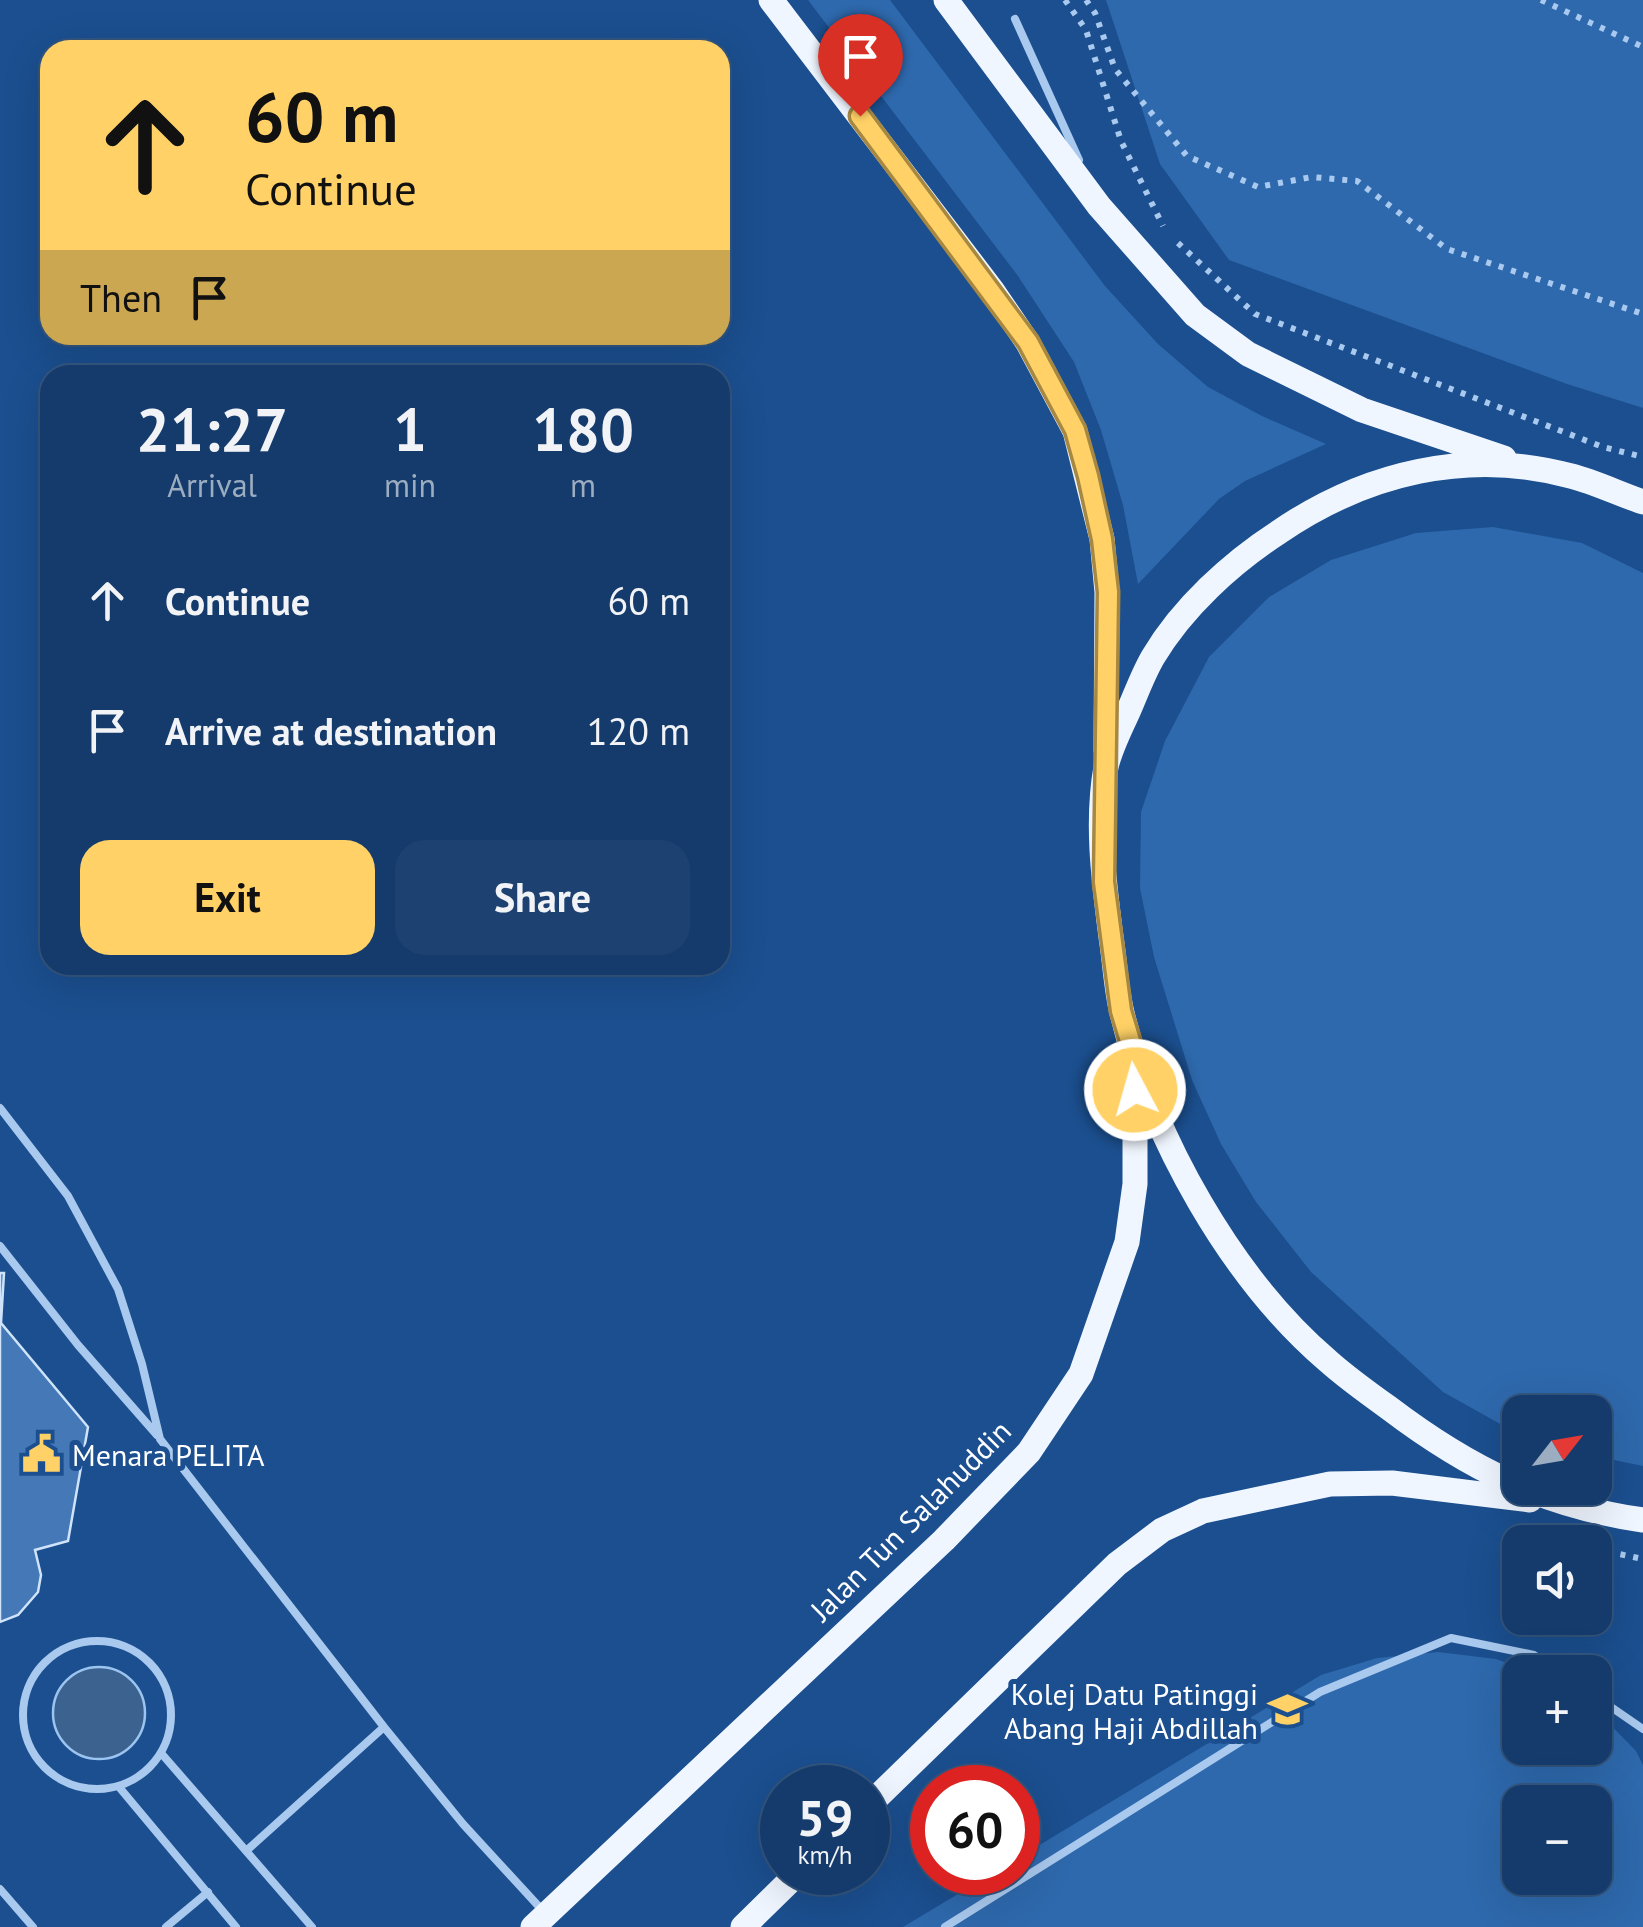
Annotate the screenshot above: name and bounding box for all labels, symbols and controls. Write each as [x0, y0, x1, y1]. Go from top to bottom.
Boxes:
pin [818, 14, 903, 117]
icon: arrive [833, 29, 888, 84]
text: 60 m [245, 71, 398, 161]
icon: ahead [80, 80, 210, 210]
text: Continue [245, 159, 417, 217]
icon: arrive [182, 270, 237, 325]
text: Then [80, 273, 162, 322]
text: 21:27 [136, 390, 288, 468]
text: 1 [393, 390, 427, 468]
text: 180 [532, 390, 634, 468]
text: Arrival [167, 464, 257, 506]
text: min [384, 464, 436, 506]
text: m [570, 464, 596, 506]
icon: ahead [80, 573, 135, 628]
text: Continue [165, 576, 310, 625]
text: 60 m [608, 576, 690, 625]
icon: arrive [80, 703, 135, 758]
text: Arrive at destination [165, 706, 497, 755]
text: 120 m [587, 706, 690, 755]
button: Exit [80, 840, 375, 955]
button: Share [395, 840, 690, 955]
position arrow [1083, 1038, 1187, 1142]
north arrow [1502, 1395, 1612, 1505]
map controls [1502, 1395, 1612, 1895]
street label: Jalan Tun Salahuddin [800, 1411, 1019, 1630]
public building icon: Menara PELITA [21, 1433, 63, 1475]
place label: Menara PELITA [72, 1435, 265, 1474]
button: sound [1502, 1525, 1612, 1635]
button: + [1502, 1655, 1612, 1765]
place label: Kolej Datu Patinggi Abang Haji Abdillah [1004, 1674, 1258, 1747]
school or university icon: Kolej Datu Patinggi Abang Haji Abdillah [1267, 1689, 1309, 1731]
speed limit sign: 60 [910, 1765, 1040, 1895]
text: 59 [797, 1785, 853, 1850]
button: − [1502, 1785, 1612, 1895]
text: km/h [798, 1839, 852, 1871]

